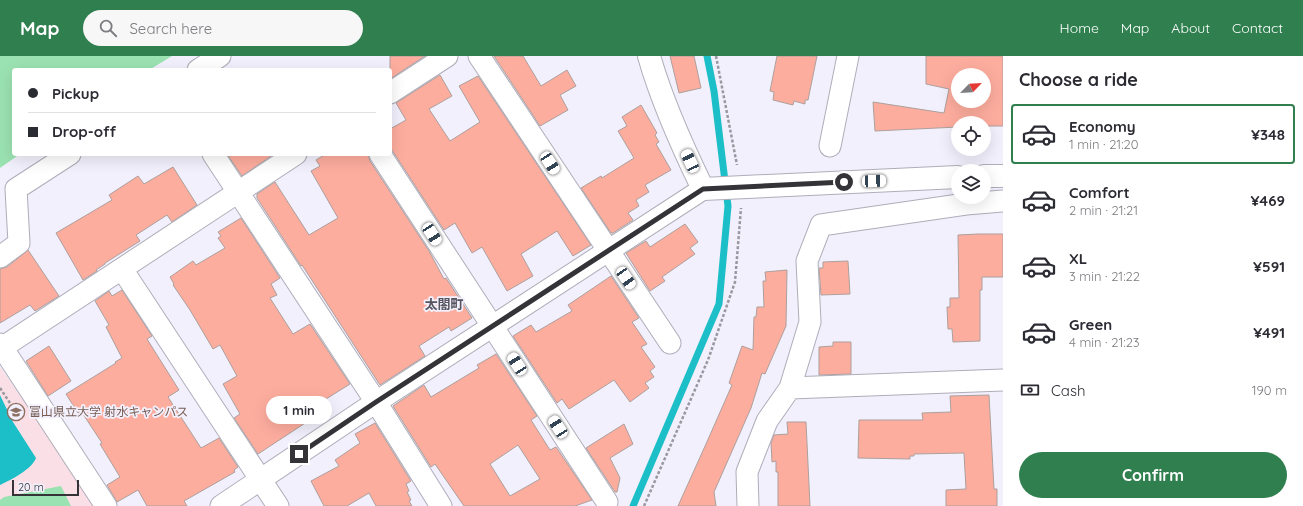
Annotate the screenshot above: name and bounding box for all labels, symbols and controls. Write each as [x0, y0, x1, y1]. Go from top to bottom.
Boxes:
search box [83, 10, 363, 46]
text: Map [20, 16, 59, 40]
icon: search [97, 17, 119, 39]
text: Search here [129, 19, 212, 38]
text: Home [1060, 19, 1099, 37]
text: Map [1121, 19, 1149, 37]
text: About [1171, 19, 1210, 37]
text: Contact [1232, 19, 1283, 37]
north arrow [951, 68, 991, 108]
map controls [951, 68, 991, 204]
text: Choose a ride [1019, 68, 1138, 91]
text: Pickup [52, 84, 99, 103]
button: locate [951, 116, 991, 156]
icon: car [1021, 116, 1057, 152]
text: Economy [1069, 117, 1136, 136]
text: Drop-off [52, 122, 116, 141]
text: ¥348 [1251, 125, 1285, 144]
text: 1 min · 21:20 [1069, 136, 1139, 152]
car [679, 148, 701, 174]
car [538, 150, 562, 176]
button: layers [951, 164, 991, 204]
route start [835, 173, 853, 191]
car [862, 175, 886, 187]
icon: car [1021, 182, 1057, 218]
text: Comfort [1069, 183, 1130, 202]
text: ¥469 [1250, 191, 1285, 210]
text: 2 min · 21:21 [1069, 202, 1138, 218]
car [420, 221, 444, 247]
icon: car [1021, 248, 1057, 284]
text: XL [1069, 249, 1087, 268]
text: ¥591 [1253, 257, 1285, 276]
car [614, 265, 638, 291]
text: 3 min · 21:22 [1069, 268, 1140, 284]
district label: 太閤町 [424, 296, 464, 312]
icon: car [1021, 314, 1057, 350]
text: Green [1069, 315, 1112, 334]
text: ¥491 [1253, 323, 1285, 342]
text: 4 min · 21:23 [1069, 334, 1140, 350]
car [505, 351, 529, 377]
icon: cash [1019, 379, 1041, 401]
text: Cash [1051, 381, 1085, 400]
text: 190 m [1252, 382, 1287, 398]
callout: 1 min [266, 396, 332, 424]
school or university icon: 富山県立大学 射水キャンパス [6, 402, 26, 422]
text: 1 min [283, 402, 315, 418]
place label: 富山県立大学 射水キャンパス [29, 404, 188, 419]
car [546, 414, 570, 440]
route end [290, 445, 308, 463]
button: Confirm [1019, 452, 1287, 498]
scale bar [12, 478, 79, 497]
text: 20 m [18, 480, 44, 494]

